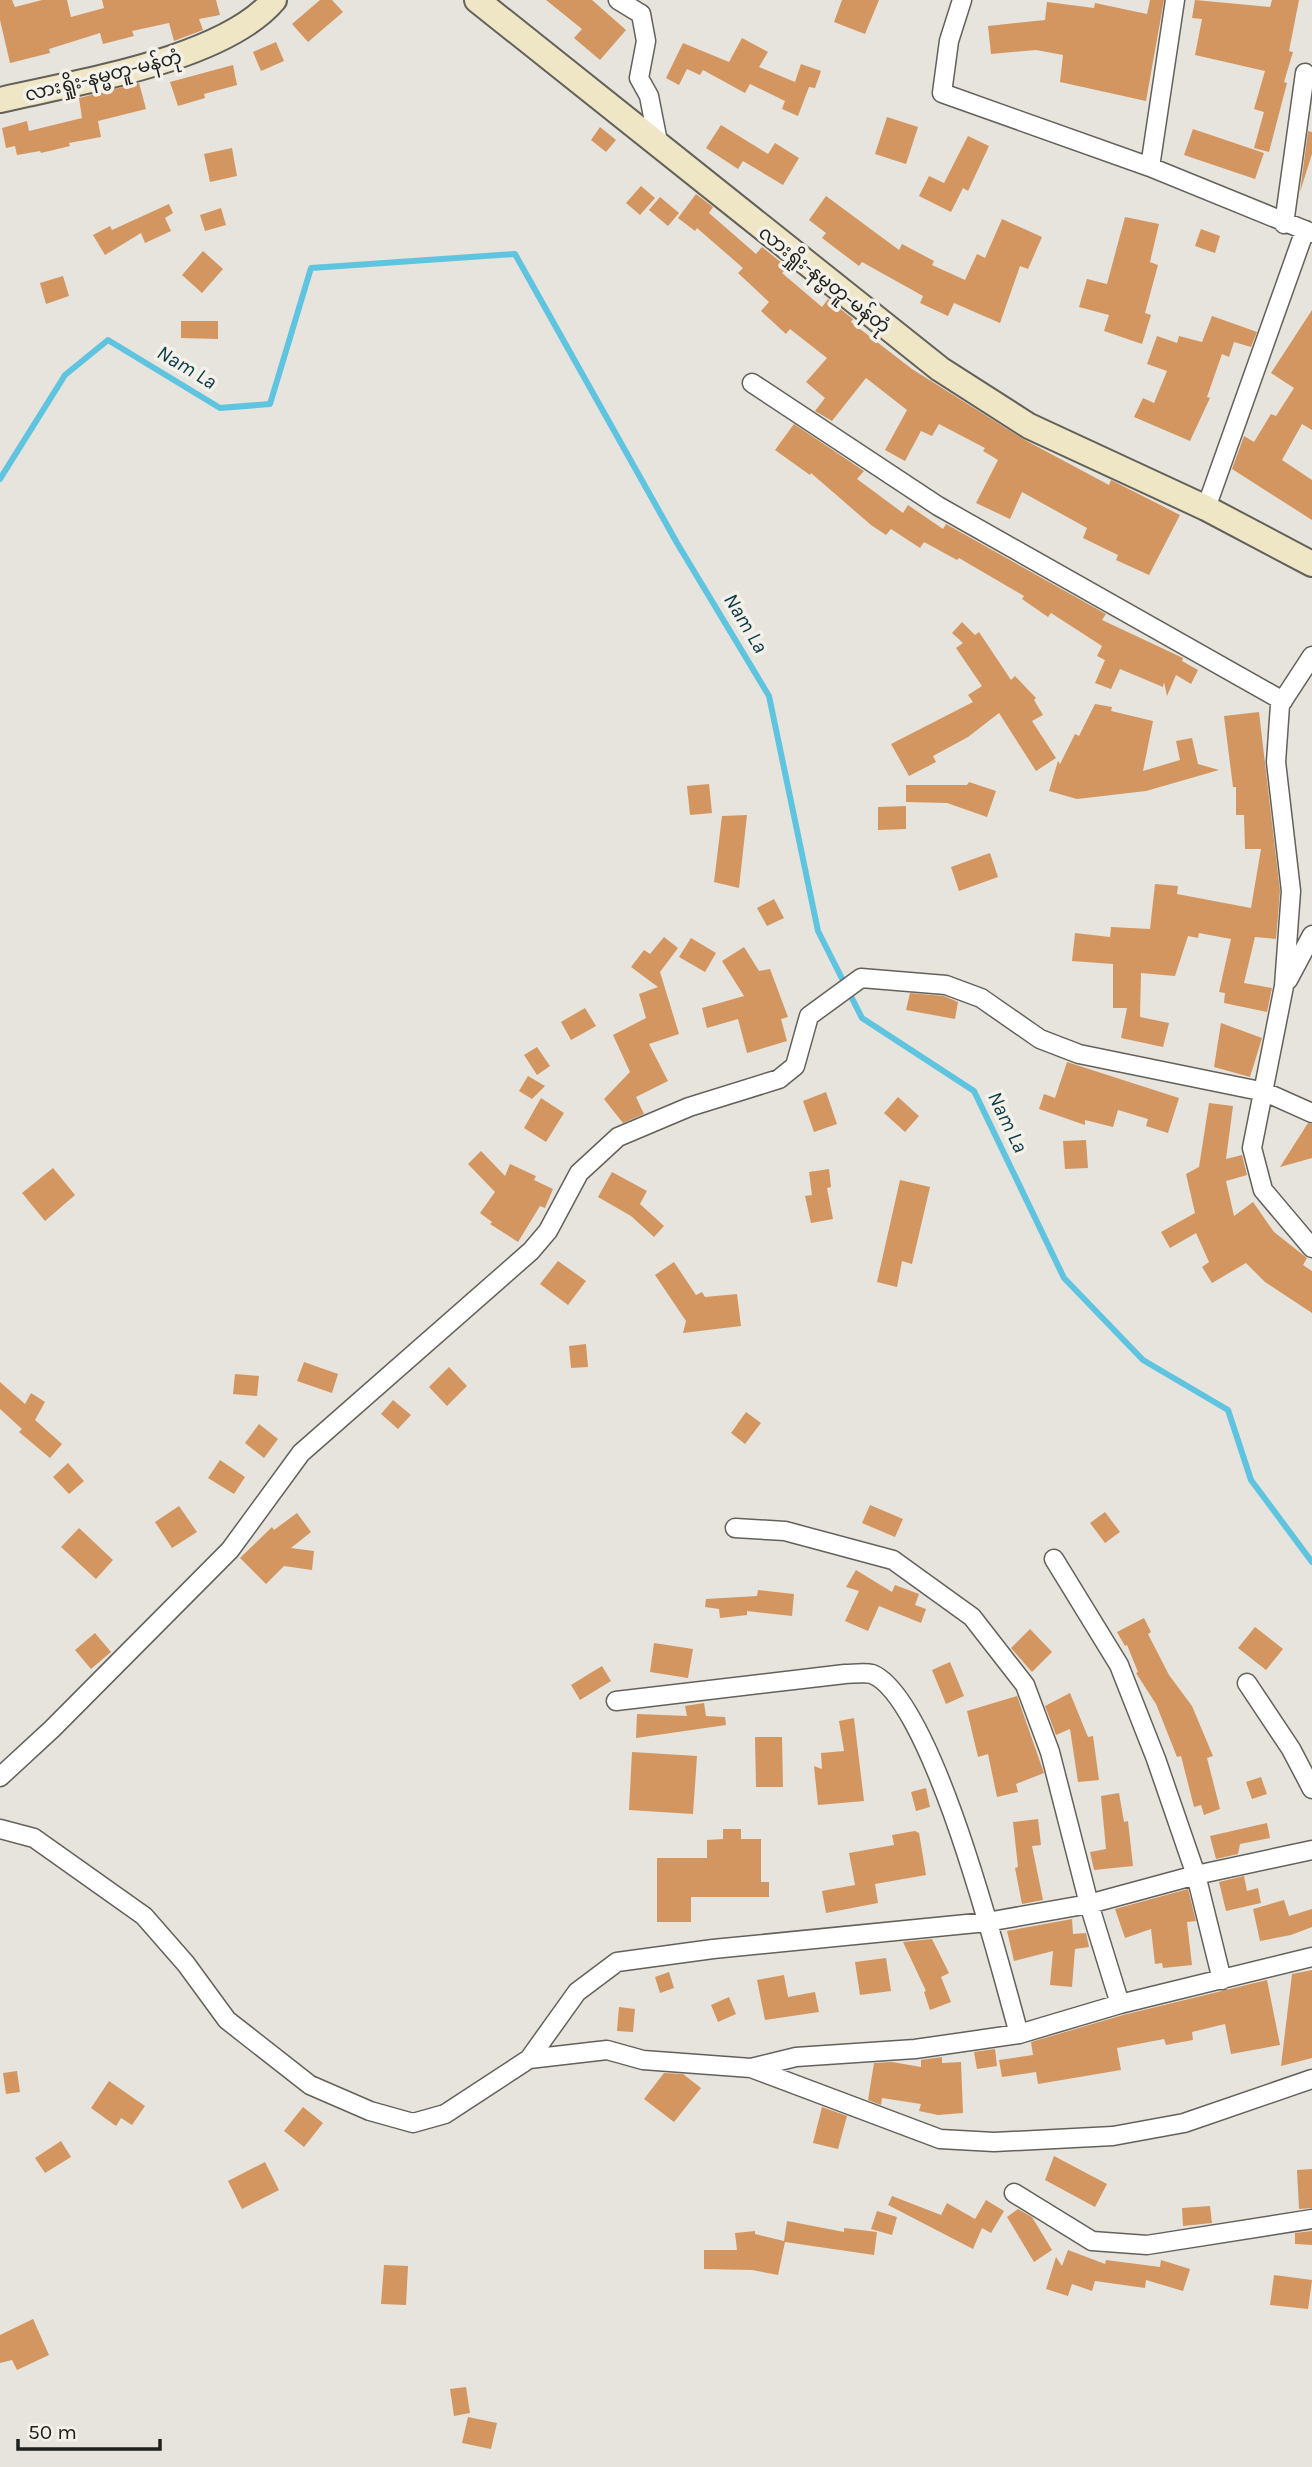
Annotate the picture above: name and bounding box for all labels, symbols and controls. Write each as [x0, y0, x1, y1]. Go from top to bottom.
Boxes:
street label: လားရှိုး-နမ္မတူ-မန်တုံ [22, 42, 185, 111]
street label: လားရှိုး-နမ္မတူ-မန်တုံ [751, 218, 897, 342]
water label: Nam La [153, 340, 221, 394]
water label: Nam La [719, 589, 773, 657]
water label: Nam La [983, 1087, 1033, 1157]
scale bar [18, 2408, 159, 2452]
text: 50 m [28, 2420, 77, 2444]

